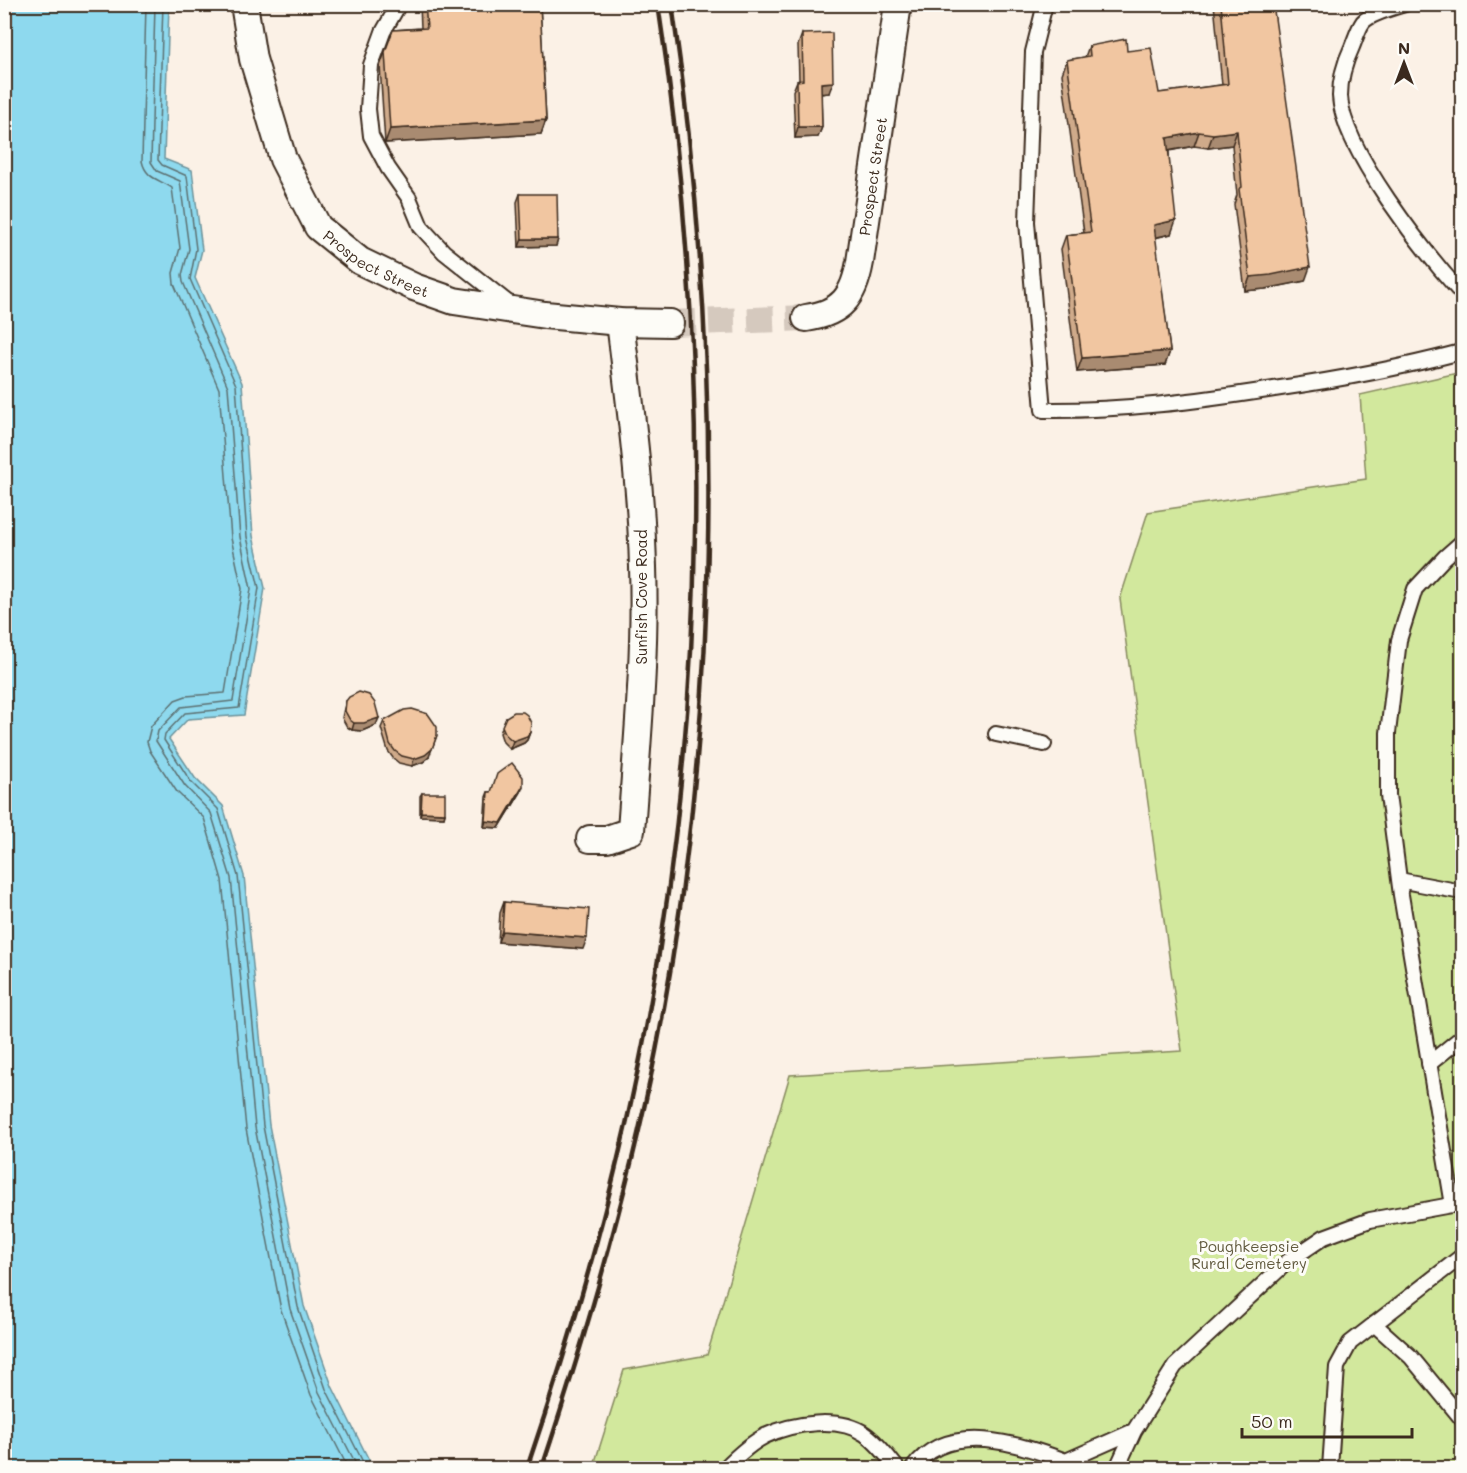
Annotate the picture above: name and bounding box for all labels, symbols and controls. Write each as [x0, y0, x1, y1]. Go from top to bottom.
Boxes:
north arrow [1374, 33, 1434, 93]
text: N [1398, 37, 1410, 58]
street label: Prospect Street [854, 116, 891, 237]
street label: Prospect Street [319, 225, 432, 301]
street label: Sunfish Cove Road [631, 530, 651, 664]
park label: Poughkeepsie Rural Cemetery [1191, 1236, 1307, 1273]
scale bar [1242, 1401, 1412, 1439]
text: 50 m [1251, 1409, 1293, 1433]

